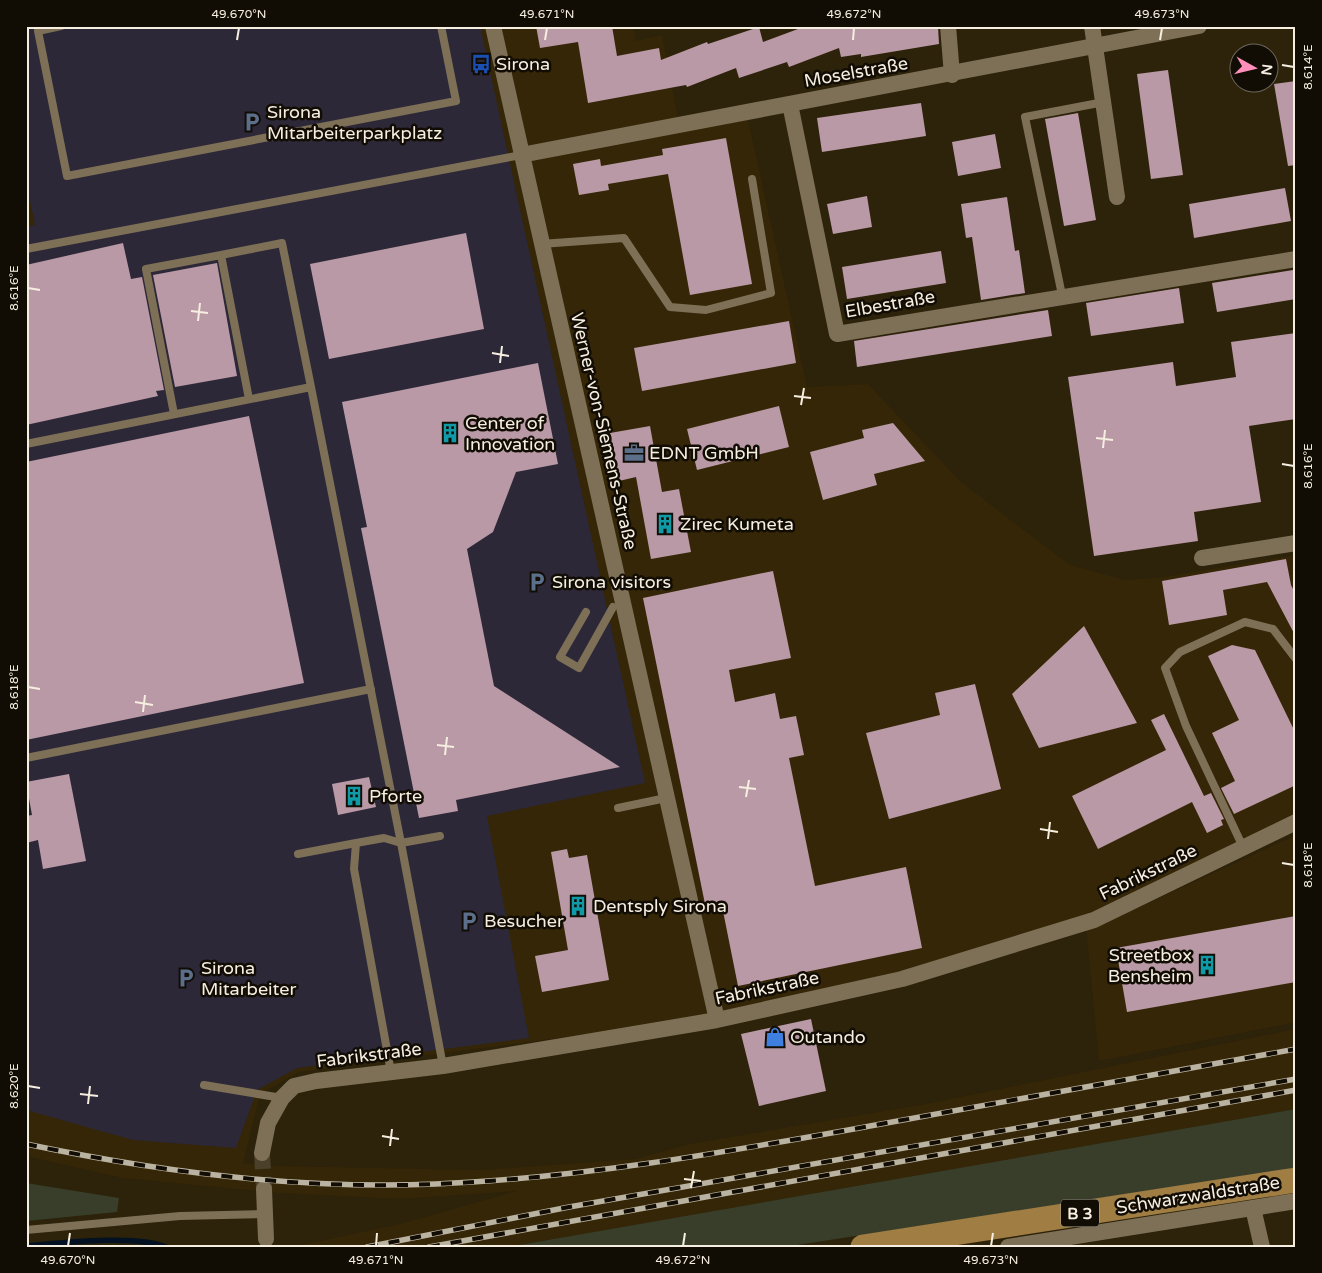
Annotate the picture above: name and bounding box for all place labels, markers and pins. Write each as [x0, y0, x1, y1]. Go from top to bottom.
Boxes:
bus stop icon: Sirona [470, 53, 492, 75]
place label: Sirona [496, 53, 550, 75]
place label: Sirona Mitarbeiterparkplatz [267, 101, 442, 144]
parking icon: Sirona Mitarbeiterparkplatz [241, 111, 263, 133]
place label: Center of Innovation [465, 412, 555, 455]
building icon: Center of Innovation [439, 422, 461, 444]
office icon: EDNT GmbH [623, 442, 645, 464]
place label: EDNT GmbH [649, 442, 759, 464]
building icon: Zirec Kumeta [654, 513, 676, 535]
place label: Zirec Kumeta [680, 513, 794, 535]
parking icon: Sirona visitors [526, 571, 548, 593]
place label: Sirona visitors [552, 571, 671, 593]
building icon: Pforte [343, 785, 365, 807]
place label: Pforte [369, 785, 422, 807]
building icon: Dentsply Sirona [567, 895, 589, 917]
place label: Dentsply Sirona [593, 895, 727, 917]
parking icon: Besucher [458, 910, 480, 932]
place label: Besucher [484, 910, 564, 932]
place label: Streetbox Bensheim [1108, 944, 1192, 987]
building icon: Streetbox Bensheim [1196, 954, 1218, 976]
place label: Sirona Mitarbeiter [201, 957, 297, 1000]
parking icon: Sirona Mitarbeiter [175, 967, 197, 989]
shop icon: Outando [764, 1026, 786, 1048]
place label: Outando [790, 1026, 866, 1048]

